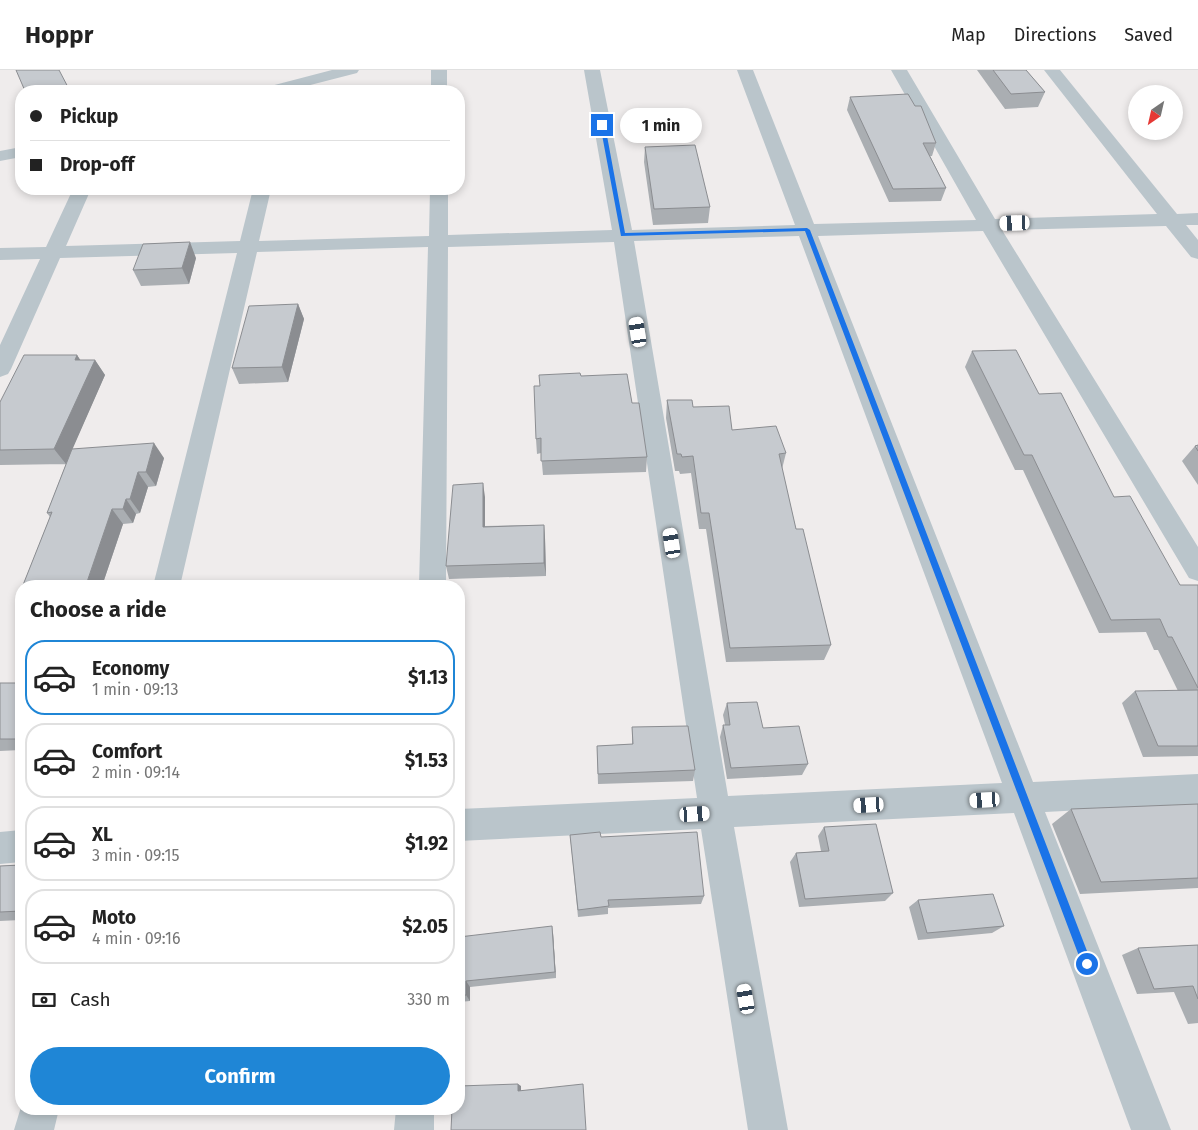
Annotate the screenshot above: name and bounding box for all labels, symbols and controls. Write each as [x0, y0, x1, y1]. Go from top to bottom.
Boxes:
text: Hoppr [25, 21, 93, 49]
text: Map [951, 24, 986, 46]
text: Directions [1014, 24, 1096, 46]
text: Saved [1124, 24, 1173, 46]
north arrow [1128, 85, 1182, 140]
map controls [1128, 85, 1183, 140]
text: Pickup [60, 105, 118, 128]
callout: 1 min [620, 108, 702, 142]
route end [591, 114, 613, 136]
text: 1 min [642, 116, 680, 135]
text: Drop-off [60, 153, 134, 176]
car [999, 215, 1030, 231]
car [628, 316, 647, 348]
car [662, 527, 681, 559]
text: Choose a ride [30, 596, 166, 623]
icon: car [32, 655, 77, 700]
text: Economy [92, 657, 169, 680]
text: $1.13 [408, 666, 448, 689]
text: 1 min · 09:13 [92, 680, 178, 699]
icon: car [32, 738, 77, 783]
text: Comfort [92, 740, 162, 763]
text: $1.53 [405, 749, 448, 772]
text: 2 min · 09:14 [92, 763, 180, 782]
car [969, 792, 1000, 808]
car [853, 797, 884, 813]
car [679, 806, 710, 822]
icon: car [32, 821, 77, 866]
text: XL [92, 823, 113, 846]
text: $1.92 [405, 832, 448, 855]
text: 3 min · 09:15 [92, 846, 179, 865]
icon: car [32, 904, 77, 949]
text: Moto [92, 906, 136, 929]
text: $2.05 [402, 915, 448, 938]
text: 4 min · 09:16 [92, 929, 181, 948]
route start [1076, 953, 1098, 975]
car [736, 983, 755, 1015]
icon: cash [30, 986, 58, 1014]
text: Cash [70, 988, 111, 1011]
text: 330 m [407, 990, 450, 1009]
button: Confirm [30, 1047, 450, 1105]

